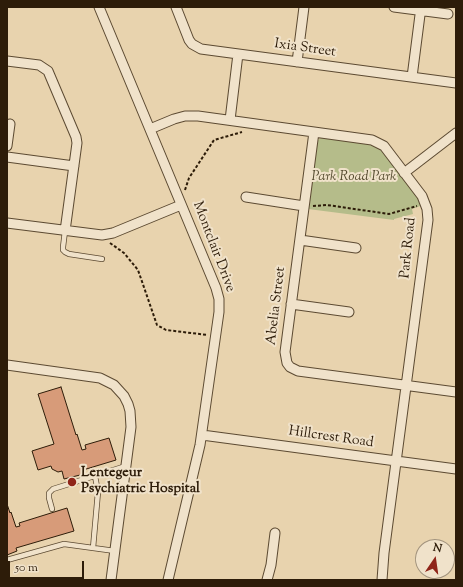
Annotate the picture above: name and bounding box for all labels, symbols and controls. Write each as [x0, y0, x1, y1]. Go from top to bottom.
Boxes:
street label: Ixia Street [273, 36, 337, 62]
park label: Park Road Park [312, 170, 396, 186]
street label: Montclair Drive [188, 199, 238, 295]
street label: Park Road [397, 217, 421, 279]
street label: Abelia Street [264, 266, 290, 346]
street label: Hillcrest Road [287, 424, 375, 452]
place label: Lentegeur Psychiatric Hospital [81, 466, 200, 498]
marker: Lentegeur Psychiatric Hospital [66, 476, 78, 488]
north arrow [415, 539, 455, 579]
text: N [431, 539, 444, 557]
scale bar [10, 553, 86, 579]
text: 50 m [15, 559, 38, 577]

